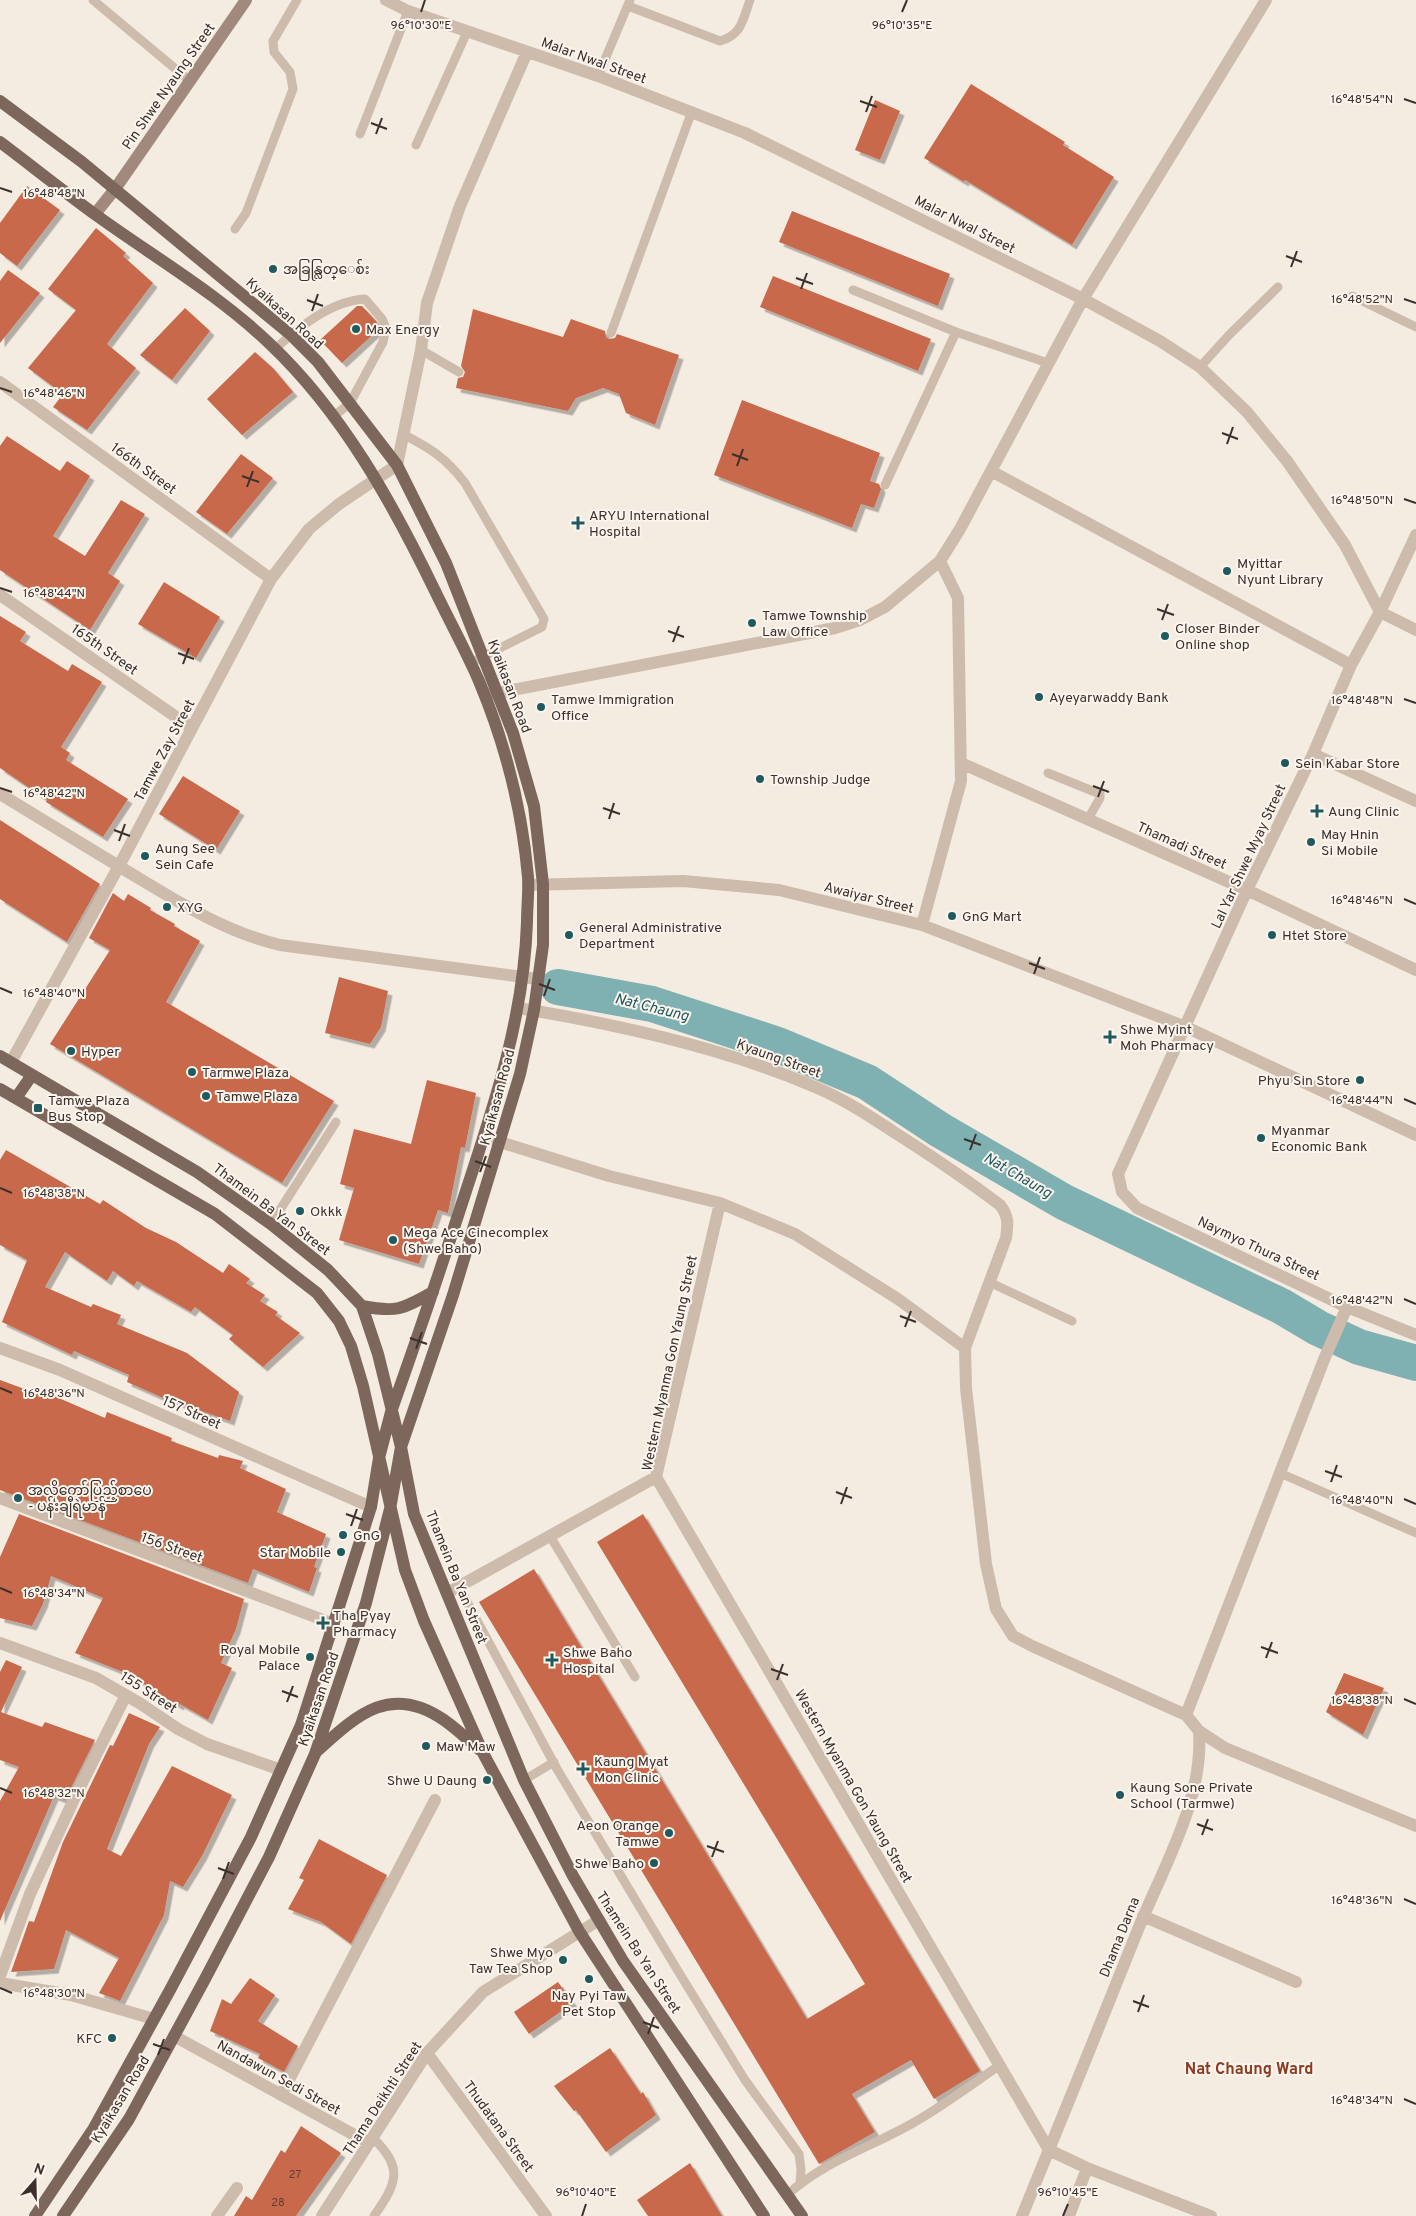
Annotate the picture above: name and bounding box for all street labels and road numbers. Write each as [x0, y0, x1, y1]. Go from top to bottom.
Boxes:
street label: Pin Shwe Nyaung Street [119, 20, 219, 153]
street label: Malar Nwal Street [539, 34, 648, 88]
street label: Malar Nwal Street [911, 193, 1018, 258]
street label: Kyaikasan Road [242, 275, 326, 353]
street label: 166th Street [107, 440, 179, 499]
street label: 165th Street [68, 621, 141, 679]
street label: Kyaikasan Road [483, 637, 534, 736]
street label: Tamwe Zay Street [131, 697, 199, 805]
street label: Lal Yar Shwe Myay Street [1208, 782, 1290, 932]
street label: Thamadi Street [1134, 819, 1229, 874]
street label: Awaiyar Street [822, 879, 915, 918]
street label: Kyaung Street [734, 1036, 823, 1083]
street label: Kyaikasan Road [477, 1048, 519, 1147]
street label: Thamein Ba Yan Street [209, 1160, 333, 1260]
street label: Naymyo Thura Street [1195, 1214, 1322, 1285]
street label: Western Myanma Gon Yaung Street [639, 1254, 702, 1473]
street label: 157 Street [159, 1393, 223, 1434]
street label: Thamein Ba Yan Street [421, 1508, 490, 1647]
street label: 156 Street [138, 1529, 205, 1567]
street label: Kyaikasan Road [295, 1650, 344, 1749]
street label: 155 Street [117, 1669, 180, 1718]
street label: Western Myanma Gon Yaung Street [790, 1687, 915, 1886]
street label: Thamein Ba Yan Street [592, 1888, 684, 2017]
street label: Dhama Darna [1097, 1895, 1144, 1980]
street label: Nandawun Sedi Street [214, 2037, 343, 2119]
street label: Thama Deikhti Street [340, 2039, 426, 2159]
street label: Kyaikasan Road [89, 2053, 154, 2146]
street label: Thudatana Street [459, 2078, 537, 2176]

